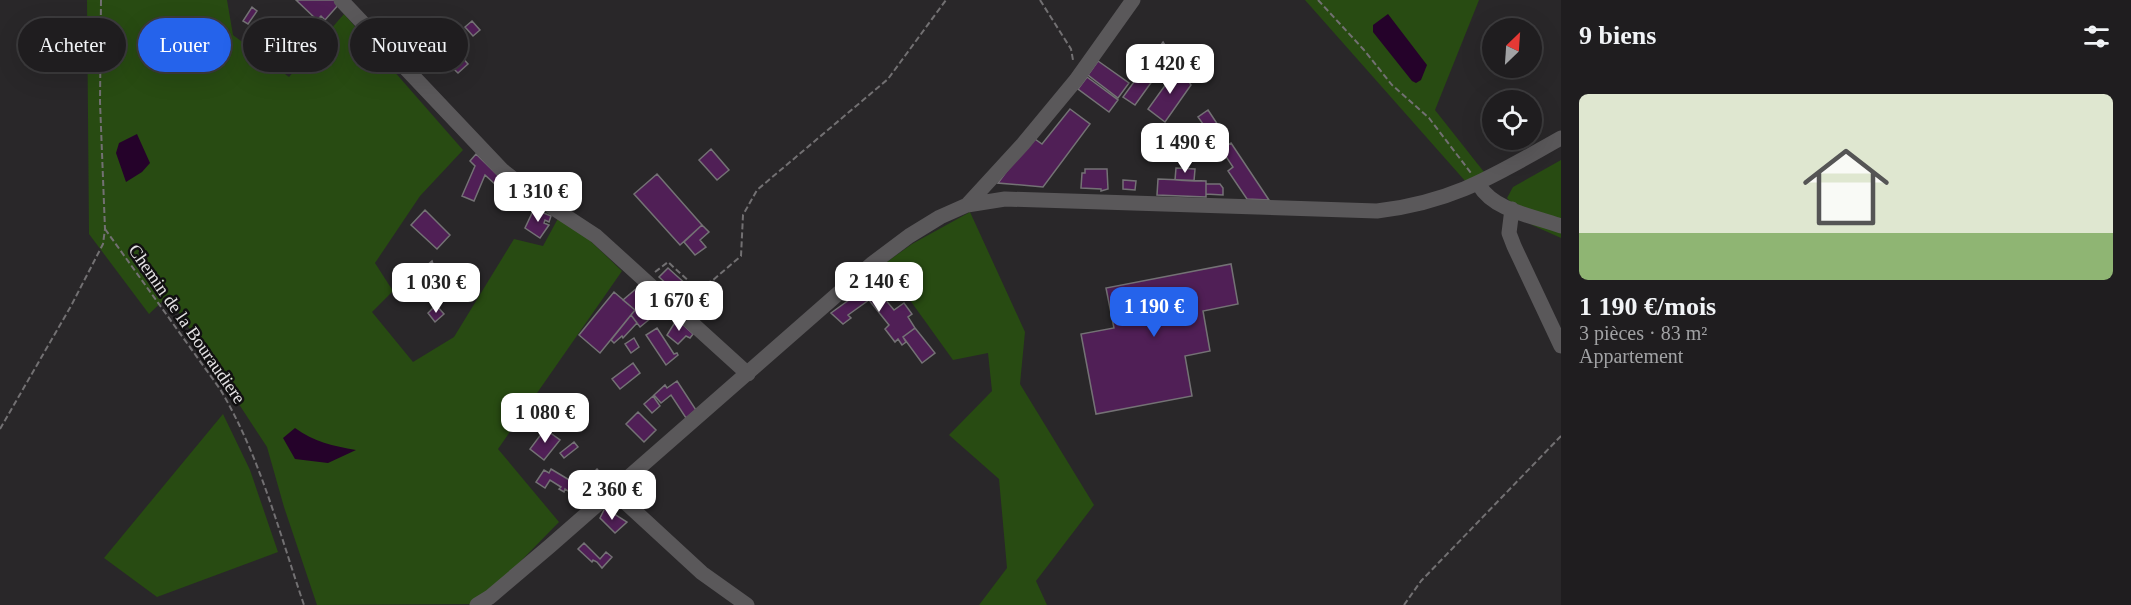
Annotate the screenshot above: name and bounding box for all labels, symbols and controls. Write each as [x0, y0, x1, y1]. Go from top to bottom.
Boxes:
chip: Acheter [18, 18, 126, 72]
chip: Louer [138, 18, 231, 72]
chip: Filtres [243, 18, 338, 72]
chip: Nouveau [350, 18, 468, 72]
north arrow [1482, 18, 1542, 78]
map controls [1482, 18, 1542, 150]
icon: filters [2080, 20, 2113, 53]
text: 9 biens [1579, 21, 1656, 50]
pin: 1 420 € [1115, 44, 1225, 95]
text: 1 420 € [1140, 52, 1200, 74]
button: locate [1482, 90, 1542, 150]
pin: 1 490 € [1130, 123, 1240, 174]
text: 1 490 € [1155, 131, 1215, 153]
icon: home [1792, 133, 1900, 241]
pin: 1 310 € [483, 172, 593, 223]
text: 1 310 € [508, 180, 568, 202]
street label: Chemin de la Bouraudiere [124, 241, 250, 407]
pin: 2 140 € [824, 262, 934, 313]
pin: 1 030 € [381, 263, 491, 314]
text: 2 140 € [849, 270, 909, 292]
text: 1 030 € [406, 271, 466, 293]
pin: 1 670 € [624, 281, 734, 332]
pin: 1 190 € [1099, 287, 1209, 338]
text: 1 670 € [649, 289, 709, 311]
text: 1 190 €/mois [1579, 292, 1716, 321]
text: 1 190 € [1124, 295, 1184, 317]
text: 3 pièces · 83 m² [1579, 322, 1707, 344]
text: Appartement [1579, 345, 1683, 367]
pin: 1 080 € [490, 393, 600, 444]
text: 1 080 € [515, 401, 575, 423]
pin: 2 360 € [557, 470, 667, 521]
text: 2 360 € [582, 478, 642, 500]

